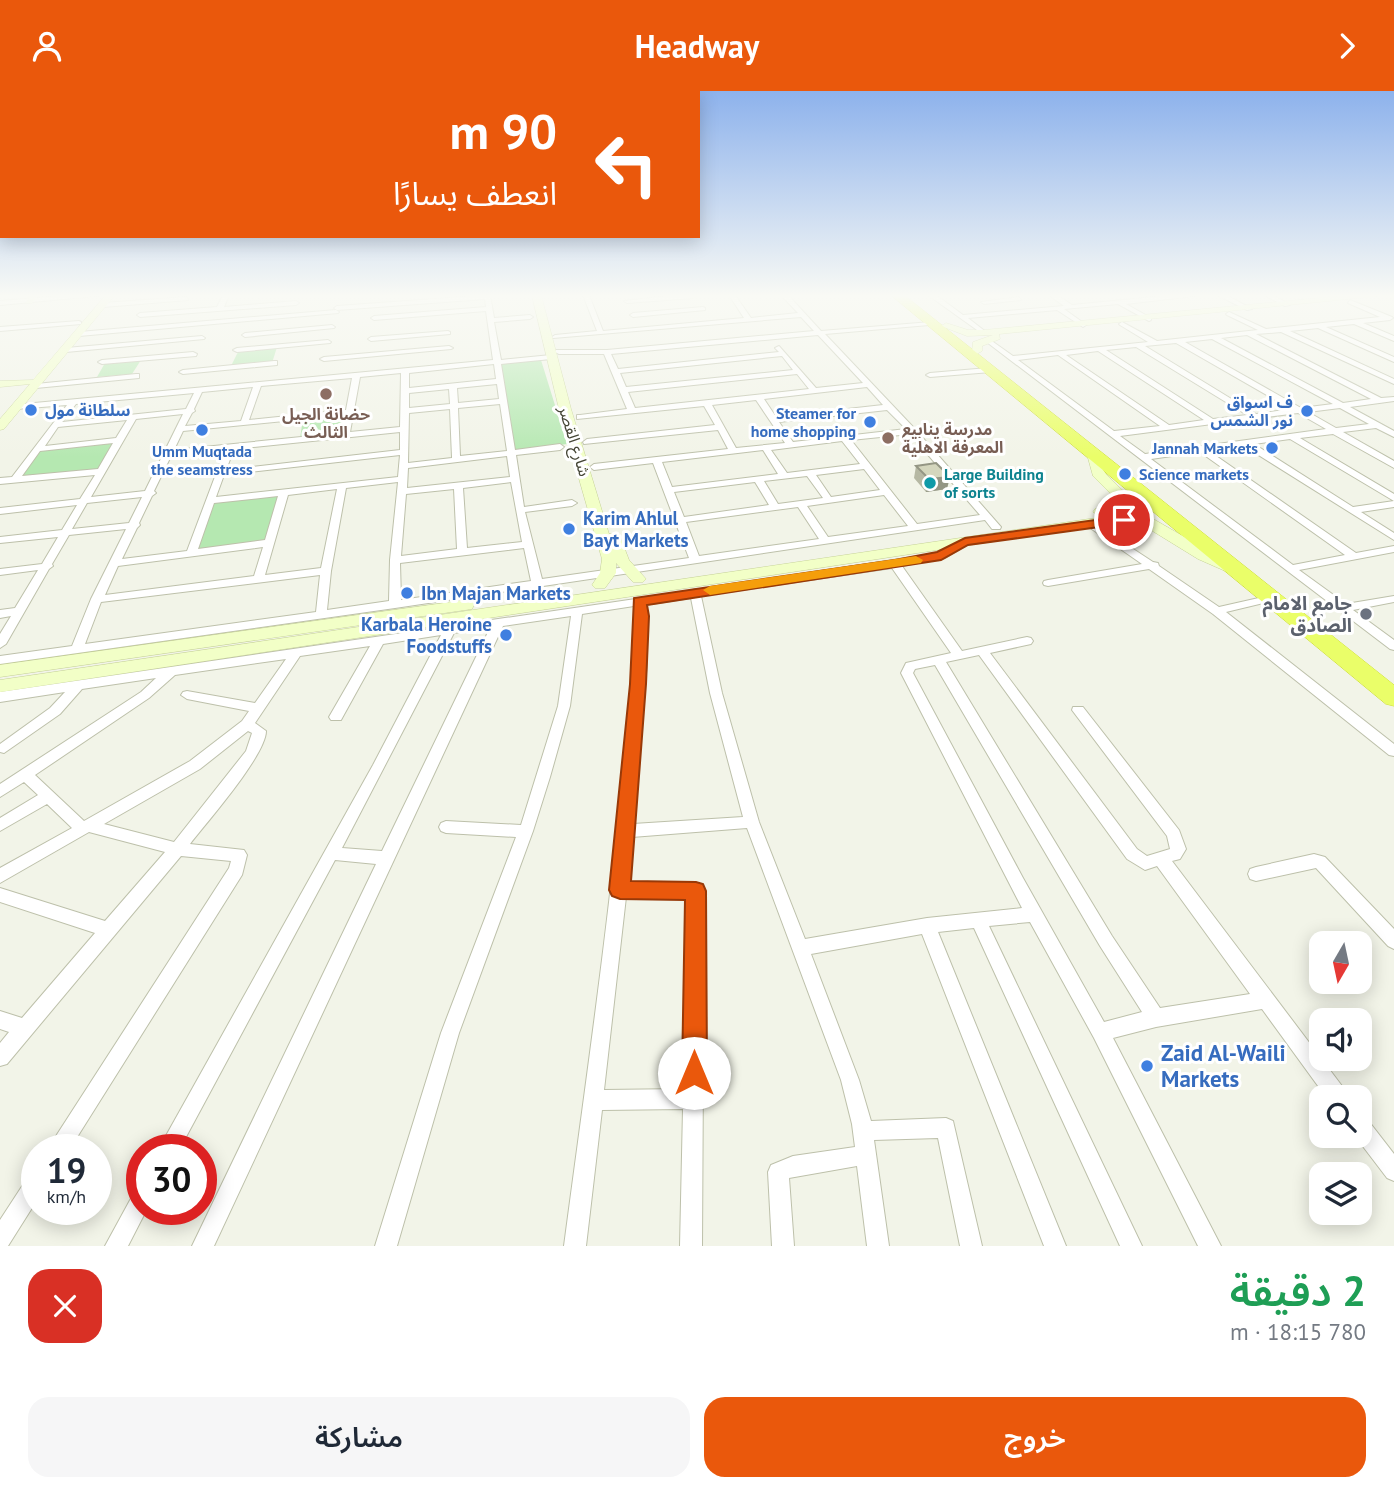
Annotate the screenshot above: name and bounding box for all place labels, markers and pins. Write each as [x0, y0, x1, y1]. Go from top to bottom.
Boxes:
marker: حضانة الجيل الثالث [318, 386, 334, 402]
place label: ف اسواق نور الشمس [1211, 392, 1293, 430]
place label: سلطانة مول [45, 400, 131, 420]
marker: سلطانة مول [23, 402, 39, 418]
place label: Steamer for home shopping [751, 403, 856, 441]
marker: ف اسواق نور الشمس [1299, 403, 1315, 419]
place label: حضانة الجيل الثالث [282, 404, 370, 442]
marker: Steamer for home shopping [862, 414, 878, 430]
place label: مدرسة ينابيع المعرفة الاهلية [902, 419, 1003, 457]
marker: Umm Muqtada the seamstress [194, 422, 210, 438]
marker: مدرسة ينابيع المعرفة الاهلية [880, 430, 896, 446]
place label: Jannah Markets [1151, 438, 1258, 458]
marker: Jannah Markets [1264, 440, 1280, 456]
place label: Umm Muqtada the seamstress [151, 441, 253, 479]
place label: Large Building of sorts [944, 464, 1044, 502]
place label: Science markets [1139, 464, 1249, 484]
marker: Science markets [1117, 466, 1133, 482]
marker: Large Building of sorts [922, 475, 938, 491]
pin [1094, 490, 1154, 550]
place label: Karim Ahlul Bayt Markets [583, 506, 689, 552]
marker: Karim Ahlul Bayt Markets [561, 521, 577, 537]
place label: Ibn Majan Markets [421, 581, 571, 605]
marker: Ibn Majan Markets [399, 585, 415, 601]
place label: جامع الامام الصادق [1263, 591, 1352, 637]
marker: جامع الامام الصادق [1358, 606, 1374, 622]
place label: Karbala Heroine Foodstuffs [361, 612, 492, 658]
marker: Karbala Heroine Foodstuffs [498, 627, 514, 643]
place label: Zaid Al-Waili Markets [1161, 1038, 1286, 1093]
marker: Zaid Al-Waili Markets [1139, 1058, 1155, 1074]

